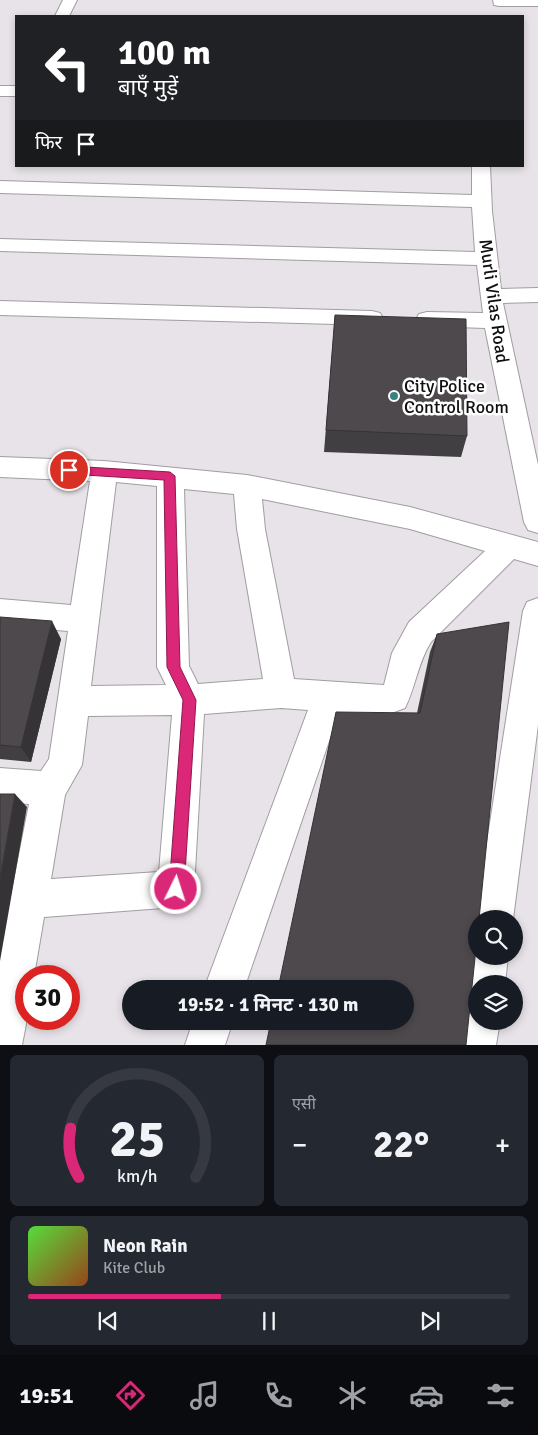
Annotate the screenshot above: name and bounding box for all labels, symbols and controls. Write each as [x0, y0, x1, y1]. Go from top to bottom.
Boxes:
text: 100 m [118, 31, 211, 74]
icon: left [35, 35, 100, 100]
text: बाएँ मुड़ें [118, 74, 178, 101]
icon: arrive [72, 130, 100, 158]
text: फिर [35, 131, 62, 155]
street label: Murli Vilas Road [474, 238, 514, 364]
place label: City Police Control Room [404, 375, 509, 418]
marker: City Police Control Room [388, 390, 400, 402]
pin [48, 449, 90, 491]
icon: arrive [55, 456, 83, 484]
position arrow [149, 862, 201, 914]
map controls [468, 910, 523, 1030]
button: search [468, 910, 523, 965]
speed limit sign: 30 [15, 965, 80, 1030]
button: layers [468, 975, 523, 1030]
text: 19:52 · 1 मिनट · 130 m [178, 993, 358, 1017]
text: एसी [292, 1094, 316, 1114]
text: 25 [109, 1107, 165, 1171]
text: 22° [373, 1121, 429, 1168]
text: − [292, 1128, 307, 1162]
text: + [495, 1128, 510, 1162]
text: km/h [117, 1165, 157, 1187]
text: Neon Rain [103, 1234, 188, 1258]
text: Kite Club [103, 1258, 165, 1278]
icon: previous [94, 1307, 122, 1335]
icon: pause [255, 1307, 283, 1335]
icon: next [416, 1307, 444, 1335]
icon: directions [113, 1378, 148, 1413]
icon: music [187, 1378, 222, 1413]
icon: phone [261, 1378, 296, 1413]
icon: climate [335, 1378, 370, 1413]
icon: car [409, 1378, 444, 1413]
icon: filters [483, 1378, 518, 1413]
text: 19:51 [20, 1382, 74, 1409]

